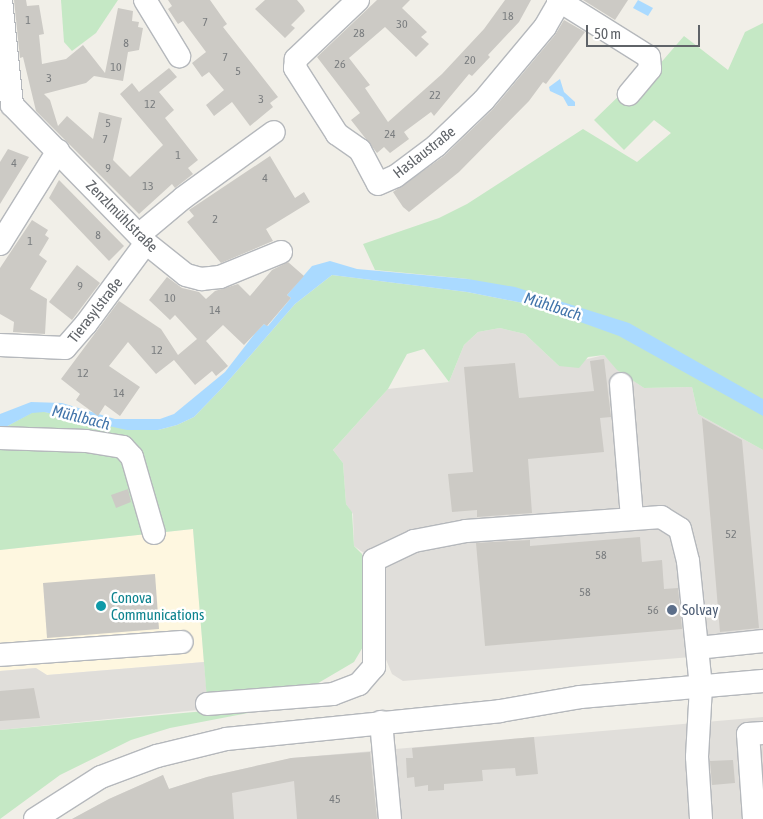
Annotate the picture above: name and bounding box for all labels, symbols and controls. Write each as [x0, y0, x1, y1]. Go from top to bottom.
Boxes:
house number: 18 [502, 10, 514, 24]
house number: 1 [25, 14, 31, 28]
scale bar [588, 15, 702, 47]
house number: 7 [202, 16, 208, 30]
house number: 30 [396, 18, 408, 32]
text: 50 m [594, 25, 621, 42]
house number: 28 [353, 27, 365, 41]
house number: 8 [123, 37, 129, 51]
house number: 7 [222, 51, 228, 65]
house number: 20 [464, 54, 476, 68]
house number: 26 [334, 58, 346, 72]
house number: 10 [110, 61, 122, 75]
house number: 5 [235, 65, 241, 79]
house number: 3 [46, 72, 52, 86]
house number: 22 [429, 89, 441, 103]
house number: 3 [258, 93, 264, 107]
house number: 12 [144, 98, 156, 112]
house number: 5 [105, 117, 111, 131]
street label: Haslaustraße [389, 122, 459, 182]
house number: 24 [384, 128, 396, 142]
house number: 7 [102, 133, 108, 147]
house number: 1 [175, 149, 181, 163]
house number: 4 [11, 157, 17, 171]
house number: 9 [105, 162, 111, 176]
house number: 4 [262, 172, 268, 186]
street label: Zenzlmühlstraße [82, 176, 162, 256]
house number: 13 [142, 180, 154, 194]
house number: 2 [212, 213, 218, 227]
house number: 8 [95, 229, 101, 243]
house number: 1 [27, 235, 33, 249]
street label: Tierasylstraße [64, 274, 126, 346]
house number: 9 [77, 280, 83, 294]
water label: Mühlbach [522, 288, 584, 324]
house number: 10 [164, 292, 176, 306]
house number: 14 [209, 304, 221, 318]
house number: 12 [151, 344, 163, 358]
house number: 12 [77, 367, 89, 381]
house number: 14 [113, 387, 125, 401]
water label: Mühlbach [50, 401, 112, 433]
house number: 52 [725, 528, 737, 542]
house number: 58 [595, 549, 607, 563]
house number: 58 [579, 586, 591, 600]
place label: Conova Communications [111, 588, 204, 623]
marker: Conova Communications [95, 600, 107, 612]
place label: Solvay [682, 601, 718, 619]
house number: 56 [647, 604, 659, 618]
marker: Solvay [666, 604, 678, 616]
house number: 45 [329, 793, 341, 807]

